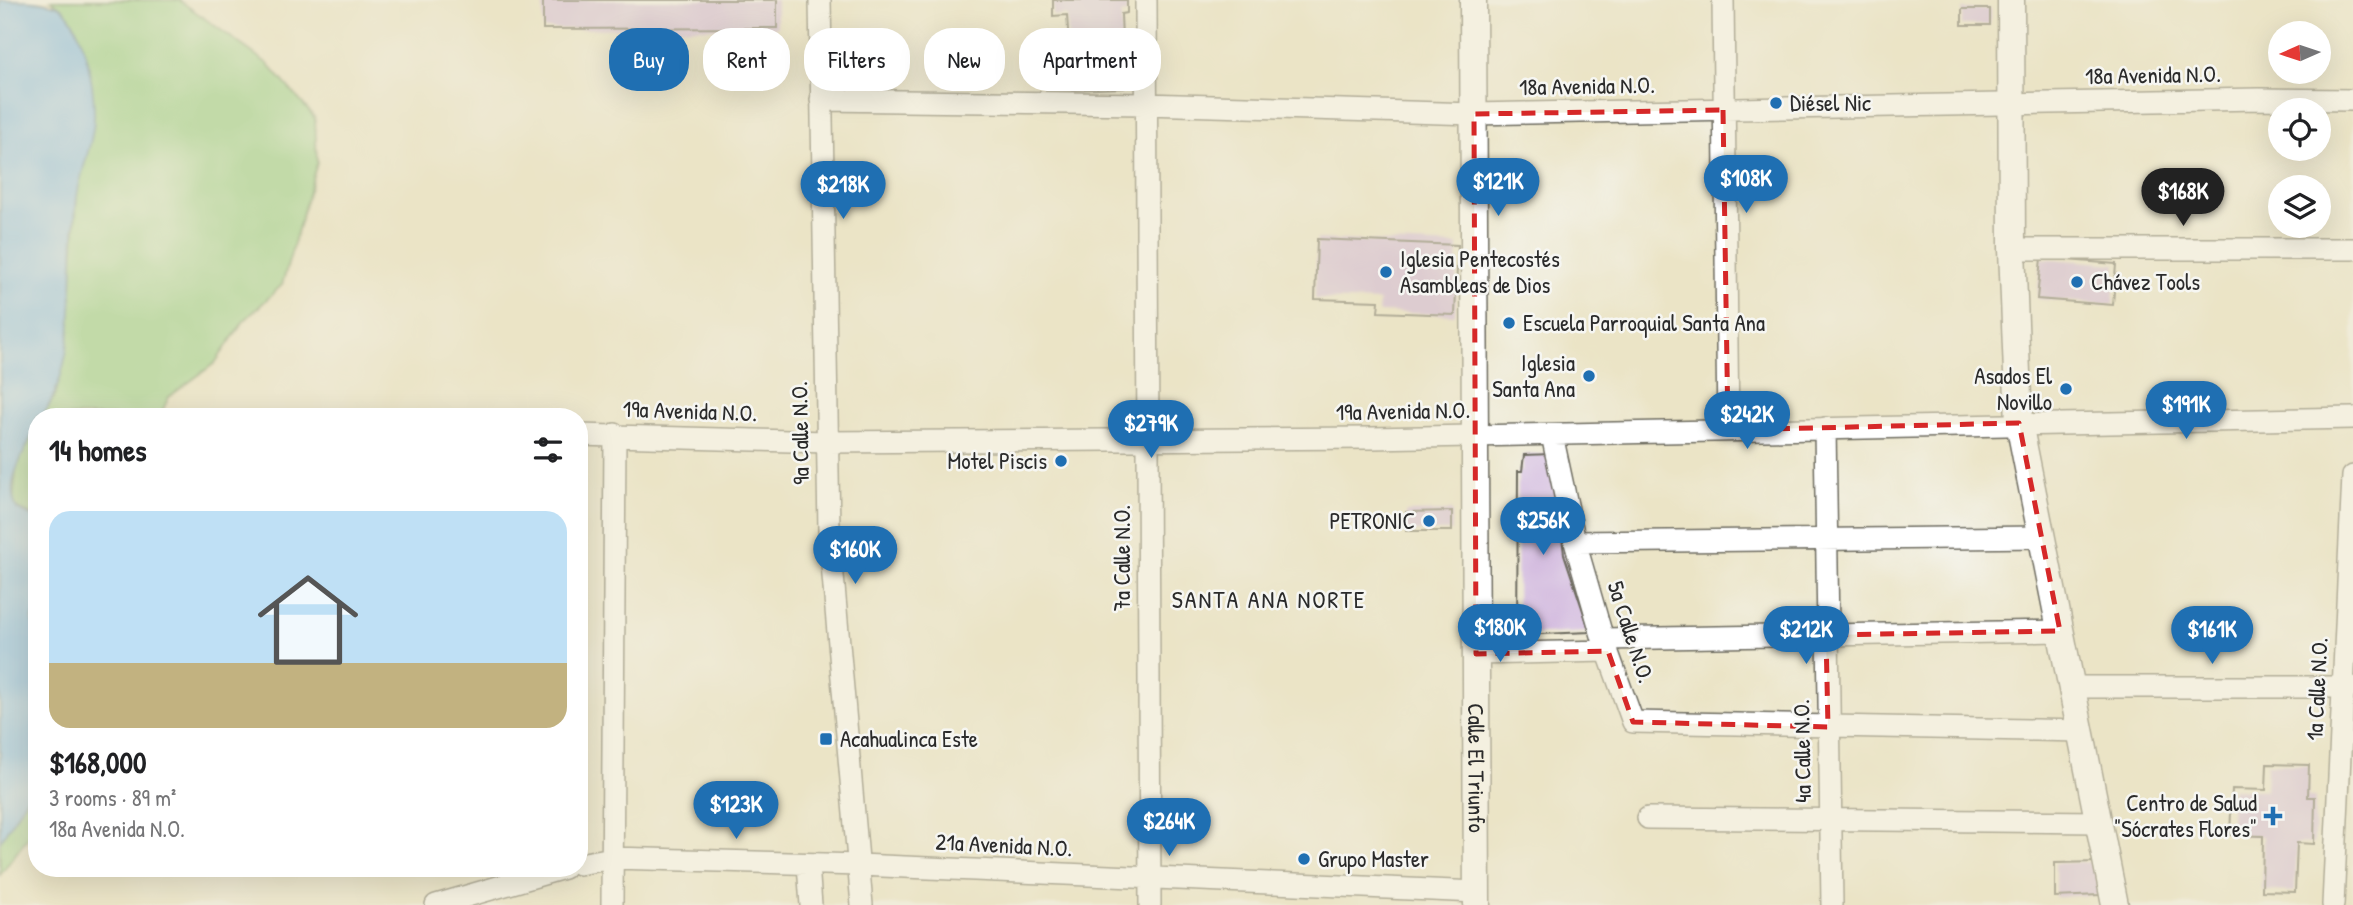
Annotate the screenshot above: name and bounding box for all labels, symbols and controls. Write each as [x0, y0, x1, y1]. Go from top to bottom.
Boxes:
north arrow [2268, 21, 2331, 84]
map controls [2268, 21, 2331, 238]
chip: Buy [609, 28, 689, 91]
chip: Rent [703, 28, 790, 91]
chip: Filters [804, 28, 910, 91]
chip: New [924, 28, 1005, 91]
chip: Apartment [1019, 28, 1161, 91]
street label: 18a Avenida N.O. [2085, 58, 2221, 91]
street label: 18a Avenida N.O. [1519, 69, 1655, 102]
place label: Diésel Nic [1790, 87, 1871, 118]
marker: Diésel Nic [1768, 95, 1784, 111]
button: locate [2268, 98, 2331, 161]
pin: $108K [1697, 156, 1795, 215]
pin: $121K [1449, 158, 1547, 218]
pin: $218K [794, 162, 892, 221]
text: $108K [1720, 162, 1772, 193]
text: $121K [1472, 165, 1524, 196]
text: $218K [817, 168, 869, 199]
pin: $168K [2134, 168, 2232, 228]
text: $168K [2157, 175, 2209, 206]
button: layers [2268, 175, 2331, 238]
place label: Iglesia Pentecostés Asambleas de Dios [1400, 243, 1560, 300]
marker: Iglesia Pentecostés Asambleas de Dios [1378, 264, 1394, 280]
place label: Chávez Tools [2091, 266, 2200, 297]
marker: Chávez Tools [2069, 274, 2085, 290]
place label: Escuela Parroquial Santa Ana [1523, 307, 1765, 338]
marker: Escuela Parroquial Santa Ana [1501, 315, 1517, 331]
place label: Iglesia Santa Ana [1492, 347, 1575, 404]
place label: Asados El Novillo [1974, 360, 2053, 417]
marker: Iglesia Santa Ana [1581, 368, 1597, 384]
street label: 9a Calle N.O. [783, 381, 816, 485]
marker: Asados El Novillo [2058, 381, 2074, 397]
pin: $191K [2137, 382, 2235, 441]
text: $191K [2162, 388, 2210, 419]
pin: $242K [1698, 392, 1796, 451]
street label: 19a Avenida N.O. [622, 393, 758, 428]
street label: 19a Avenida N.O. [1336, 394, 1470, 427]
text: $242K [1720, 398, 1774, 429]
pin: $279K [1102, 400, 1200, 460]
text: $279K [1124, 407, 1178, 438]
text: 14 homes [49, 430, 147, 470]
icon: filters [529, 431, 567, 469]
place label: Motel Piscis [948, 445, 1047, 476]
marker: Motel Piscis [1053, 453, 1069, 469]
pin: $256K [1494, 498, 1592, 557]
text: $256K [1516, 504, 1570, 535]
street label: 7a Calle N.O. [1106, 505, 1137, 611]
place label: PETRONIC [1330, 505, 1415, 536]
marker: PETRONIC [1421, 513, 1437, 529]
pin: $160K [806, 526, 904, 586]
text: $160K [829, 533, 881, 564]
icon: home [245, 557, 371, 683]
street label: 5a Calle N.O. [1601, 577, 1662, 687]
district label: SANTA ANA NORTE [1172, 583, 1366, 615]
pin: $180K [1451, 604, 1549, 664]
pin: $212K [1757, 606, 1855, 666]
pin: $161K [2163, 606, 2261, 666]
text: $180K [1474, 611, 1526, 642]
text: $212K [1779, 613, 1833, 644]
text: $161K [2187, 613, 2237, 644]
street label: 1a Calle N.O. [2298, 636, 2335, 741]
street label: 4a Calle N.O. [1785, 699, 1818, 803]
street label: Calle El Triunfo [1461, 703, 1493, 833]
place label: Acahualinca Este [840, 723, 978, 754]
marker: Acahualinca Este [818, 731, 834, 747]
text: $168,000 [49, 742, 146, 782]
text: 3 rooms · 89 m² [49, 782, 176, 813]
pin: $123K [687, 782, 785, 841]
place label: Centro de Salud "Sócrates Flores" [2114, 787, 2257, 844]
text: $123K [709, 788, 763, 819]
pin: $264K [1120, 798, 1218, 858]
text: $264K [1143, 805, 1195, 836]
marker: Centro de Salud "Sócrates Flores" [2263, 806, 2283, 826]
text: 18a Avenida N.O. [49, 813, 185, 844]
street label: 21a Avenida N.O. [935, 825, 1073, 864]
place label: Grupo Master [1318, 843, 1429, 874]
marker: Grupo Master [1296, 851, 1312, 867]

